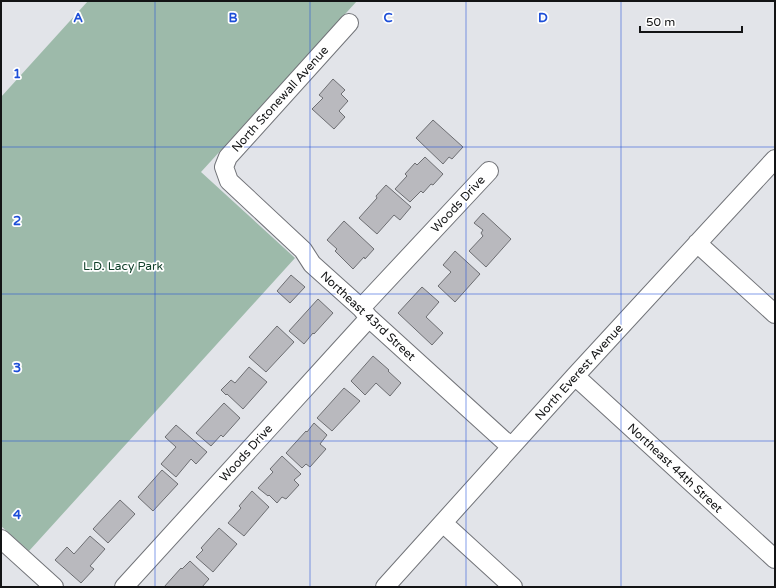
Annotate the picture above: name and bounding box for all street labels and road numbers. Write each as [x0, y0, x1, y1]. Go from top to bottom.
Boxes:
street label: North Stonewall Avenue [229, 43, 331, 155]
street label: Woods Drive [428, 173, 488, 235]
street label: Northeast 43rd Street [318, 268, 419, 364]
street label: North Everest Avenue [532, 321, 626, 423]
street label: Northeast 44th Street [625, 420, 726, 516]
street label: Woods Drive [217, 421, 275, 485]

